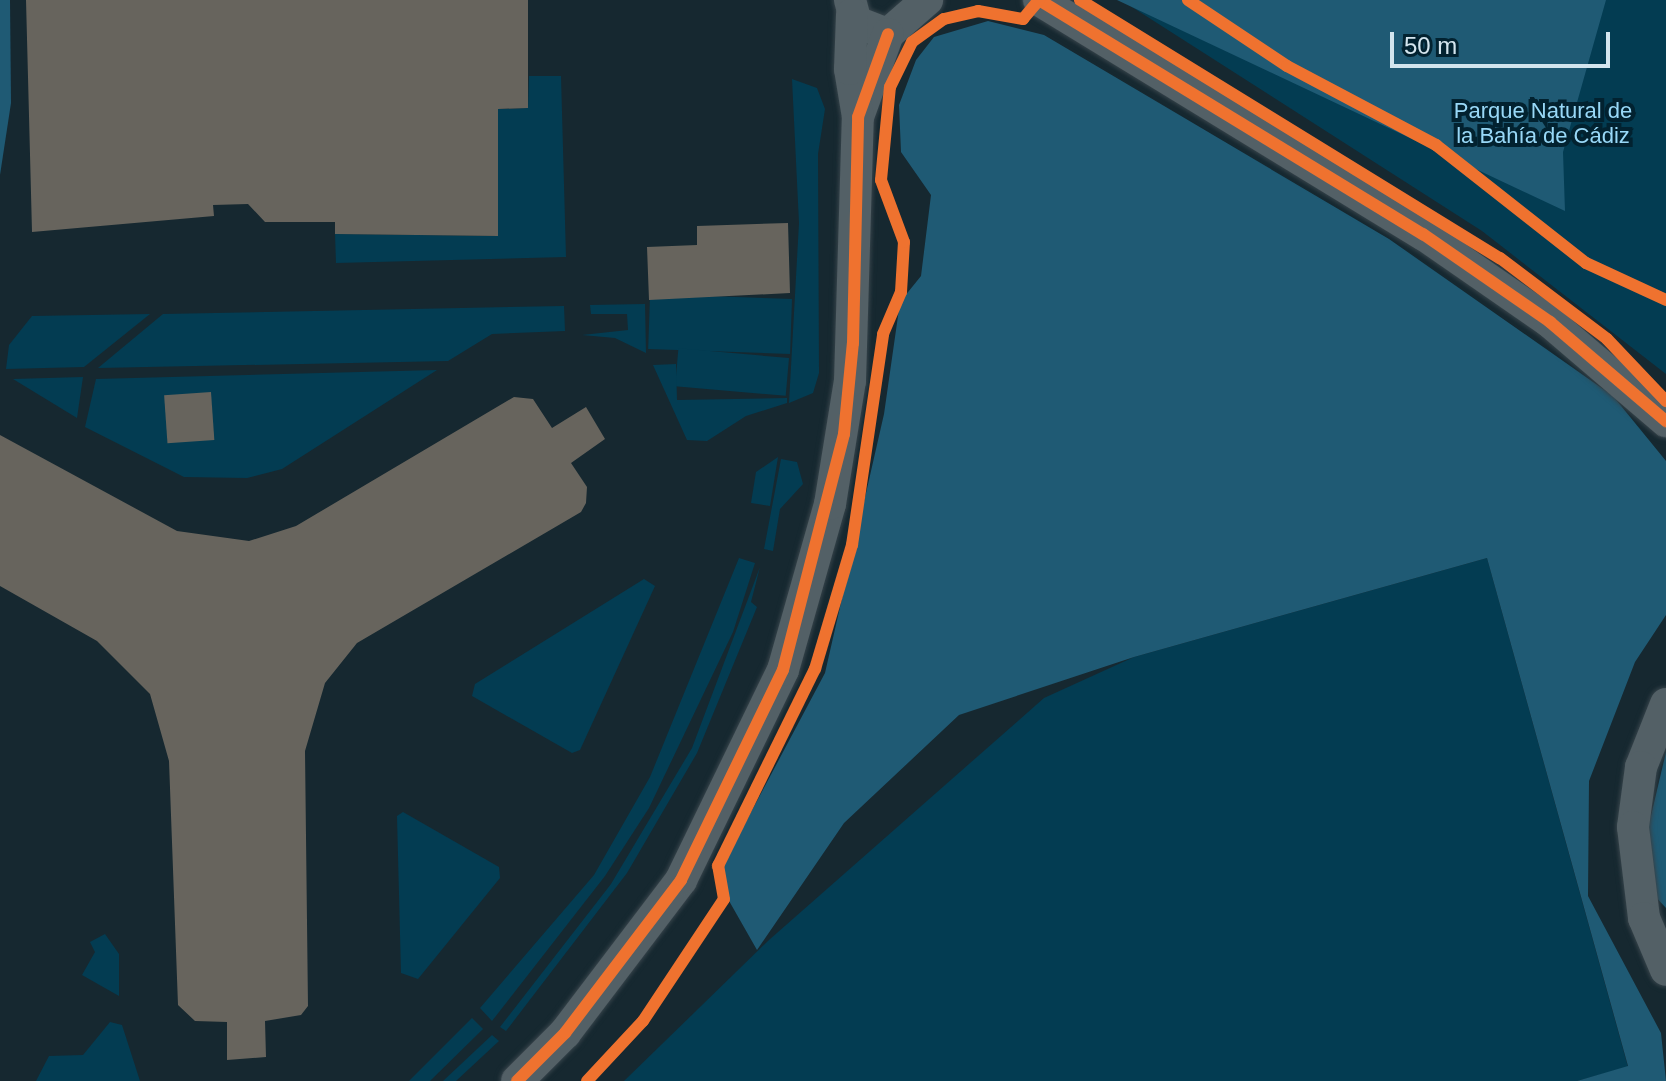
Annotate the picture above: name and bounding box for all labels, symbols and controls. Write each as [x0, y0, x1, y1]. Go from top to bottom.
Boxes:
scale bar [1394, 16, 1614, 66]
text: 50 m [1404, 32, 1457, 59]
park label: Parque Natural de la Bahía de Cádiz [1454, 97, 1632, 148]

